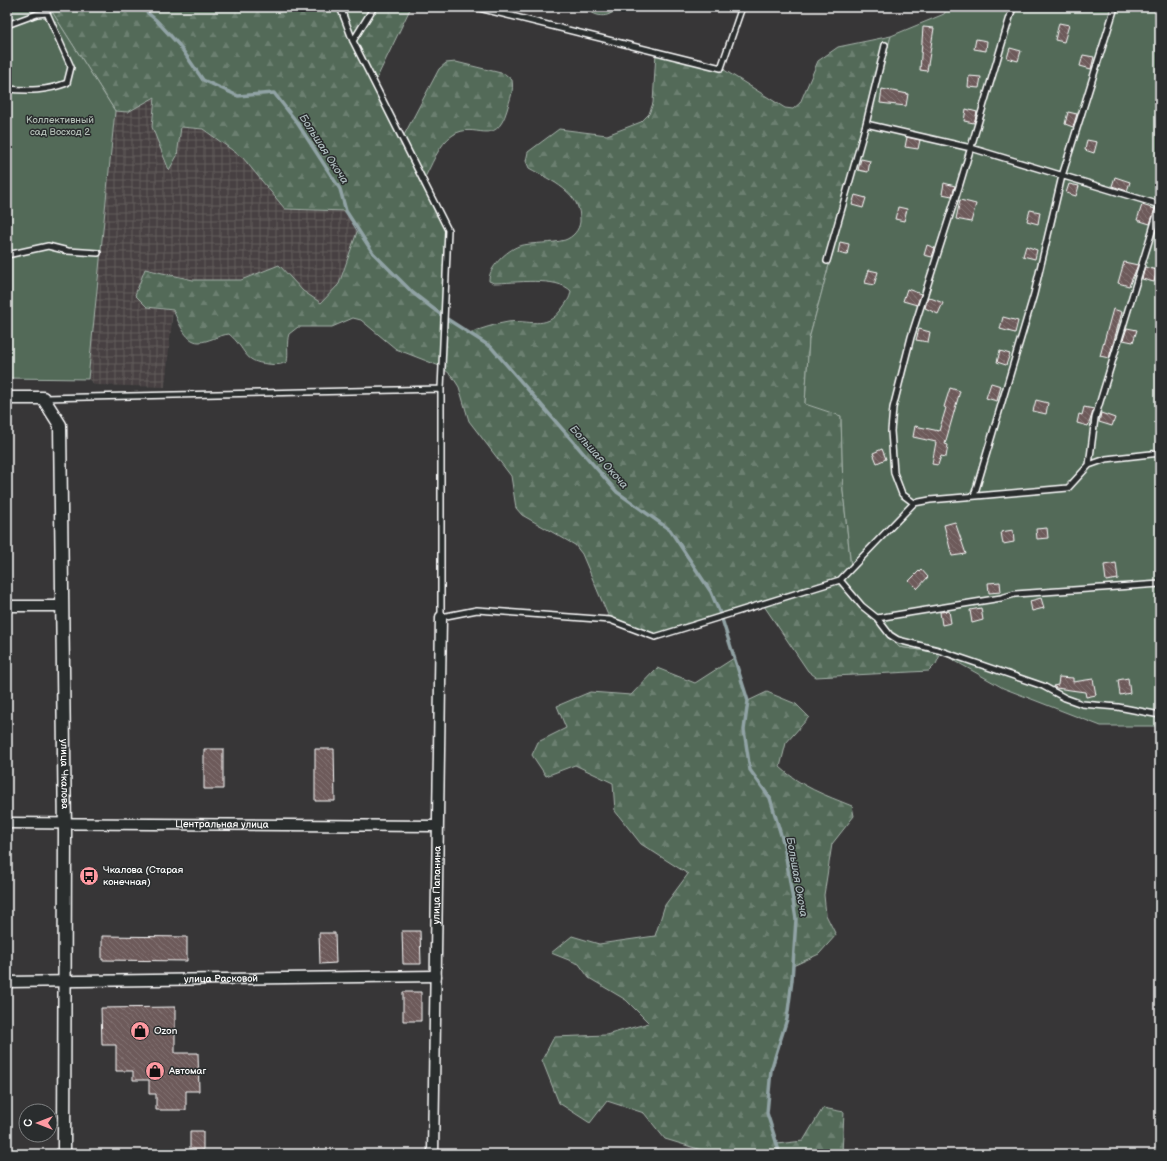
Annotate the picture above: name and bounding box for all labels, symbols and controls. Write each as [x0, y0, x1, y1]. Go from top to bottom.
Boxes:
water label: Большая Окоча [297, 112, 352, 187]
park label: Коллективный сад Восход 2 [26, 114, 94, 138]
water label: Большая Окоча [567, 423, 631, 492]
street label: улица Чкалова [58, 739, 71, 809]
street label: Центральная улица [175, 818, 269, 831]
water label: Большая Окоча [784, 836, 811, 918]
street label: улица Папанина [430, 846, 444, 924]
place label: Чкалова (Старая конечная) [103, 864, 184, 888]
bus stop icon: Чкалова (Старая конечная) [78, 865, 100, 887]
street label: улица Расковой [184, 972, 258, 986]
shop icon: Ozon [129, 1020, 151, 1042]
place label: Ozon [154, 1025, 178, 1037]
shop icon: Автомаг [144, 1060, 166, 1082]
place label: Автомаг [168, 1065, 206, 1077]
north arrow [18, 1103, 58, 1143]
text: С [22, 1119, 35, 1127]

